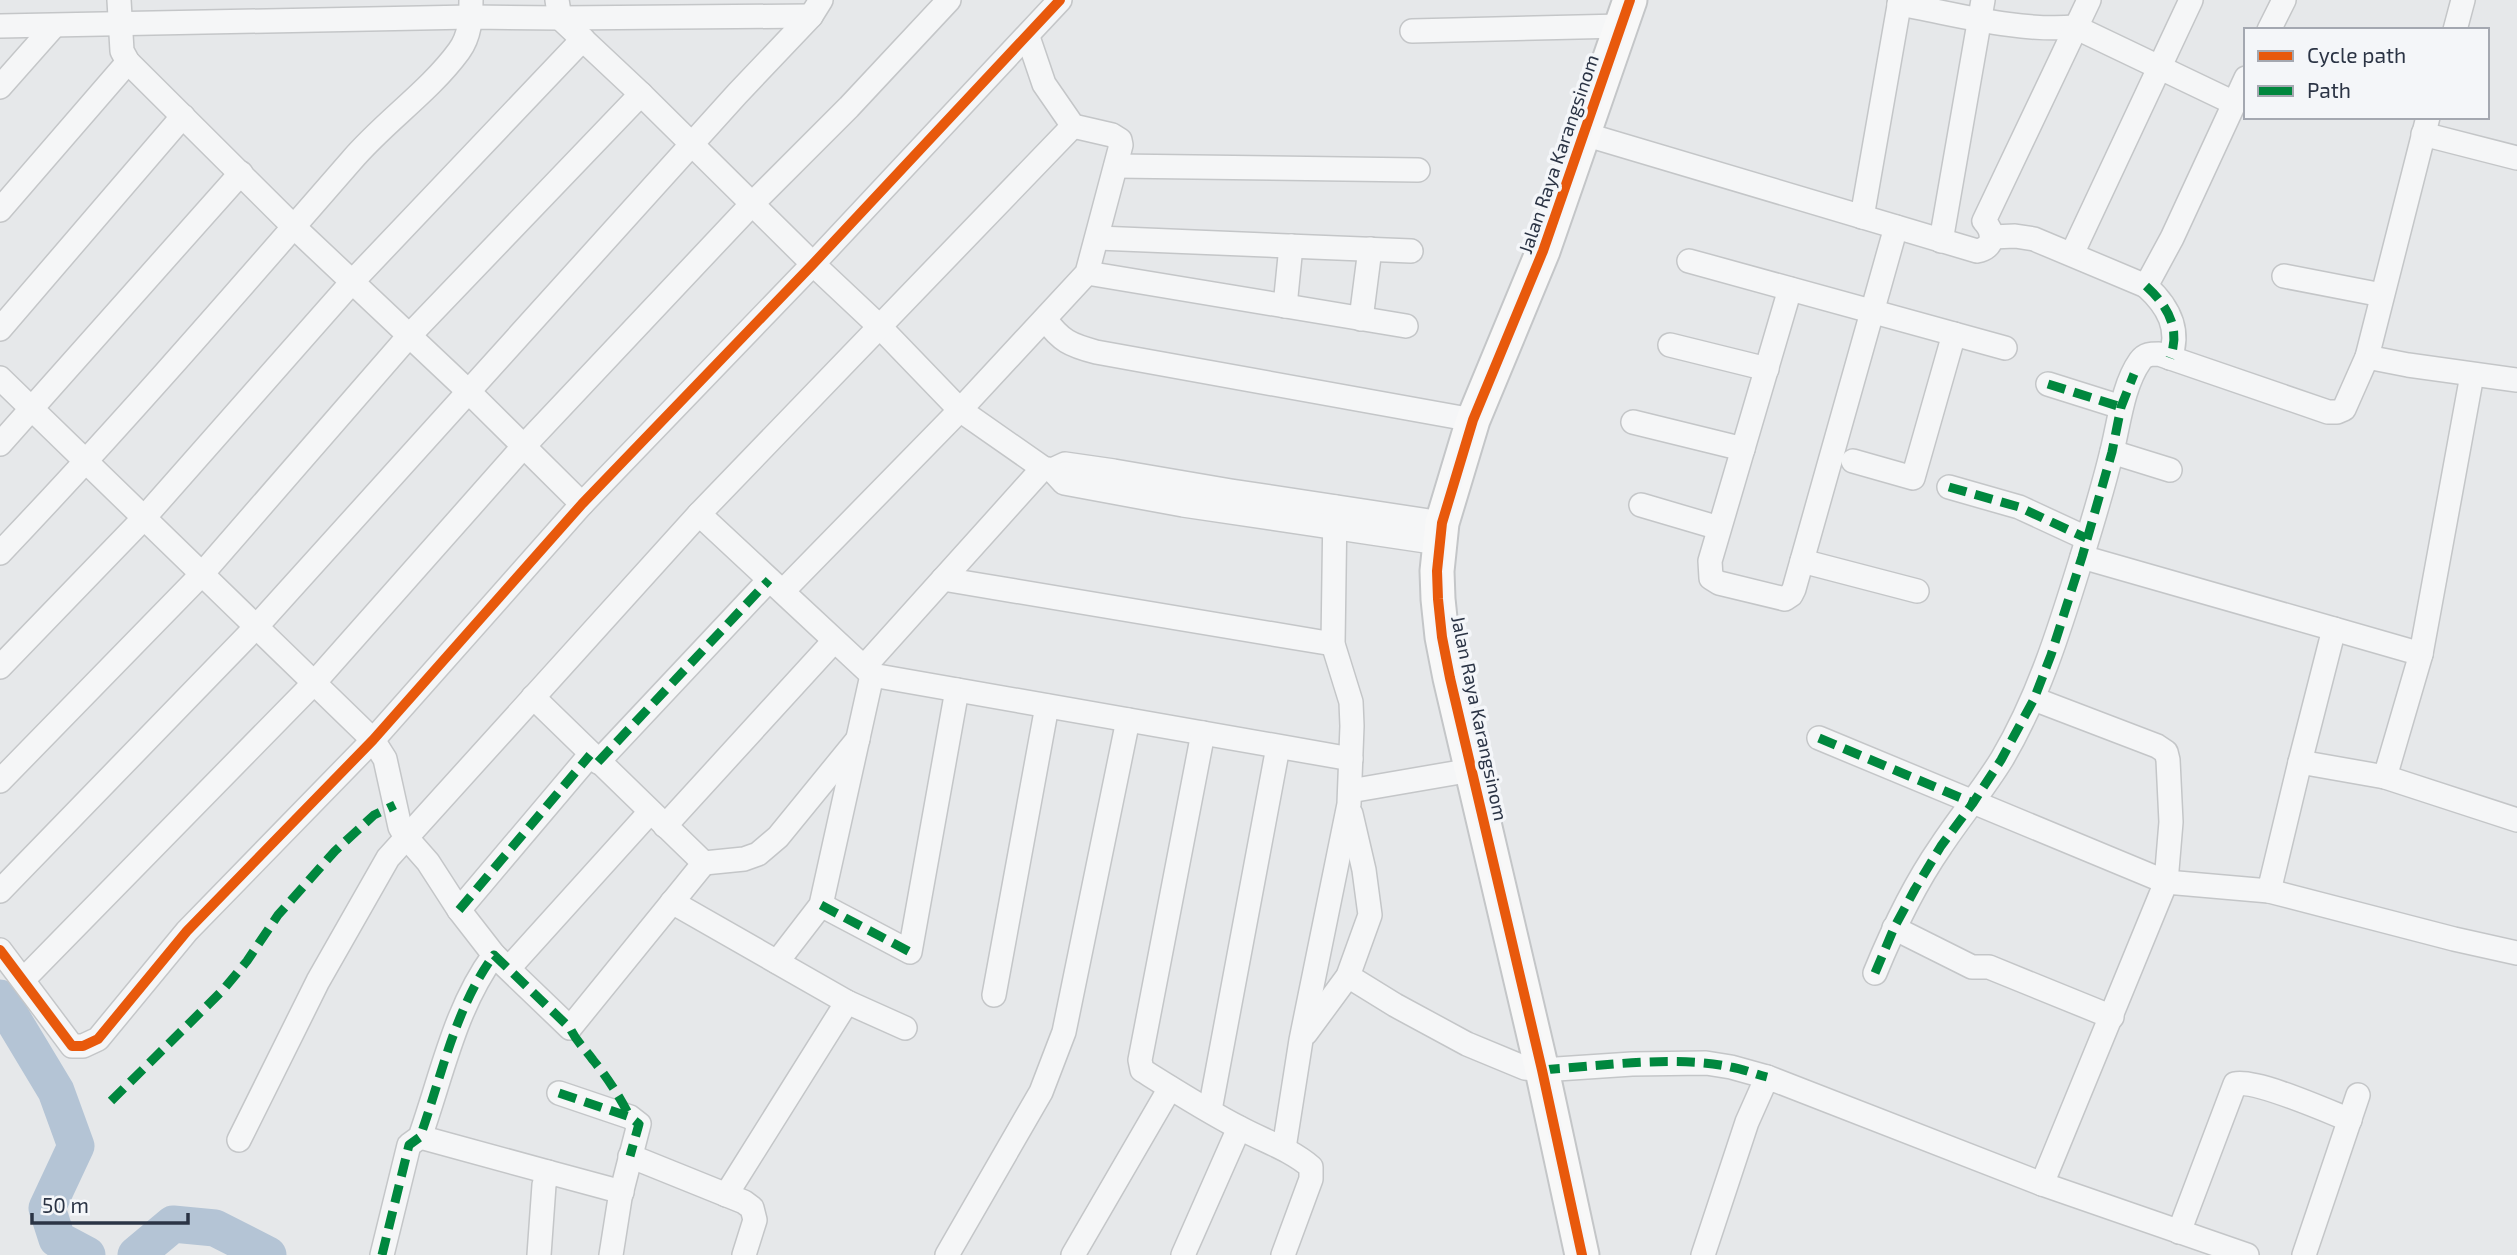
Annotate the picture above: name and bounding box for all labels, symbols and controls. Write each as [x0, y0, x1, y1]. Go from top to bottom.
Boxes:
legend [2244, 28, 2489, 119]
text: Cycle path [2307, 42, 2406, 67]
street label: Jalan Raya Karangsinom [1513, 51, 1603, 257]
text: Path [2307, 77, 2351, 102]
street label: Jalan Raya Karangsinom [1447, 613, 1513, 823]
scale bar [32, 1182, 187, 1226]
text: 50 m [42, 1192, 89, 1217]

